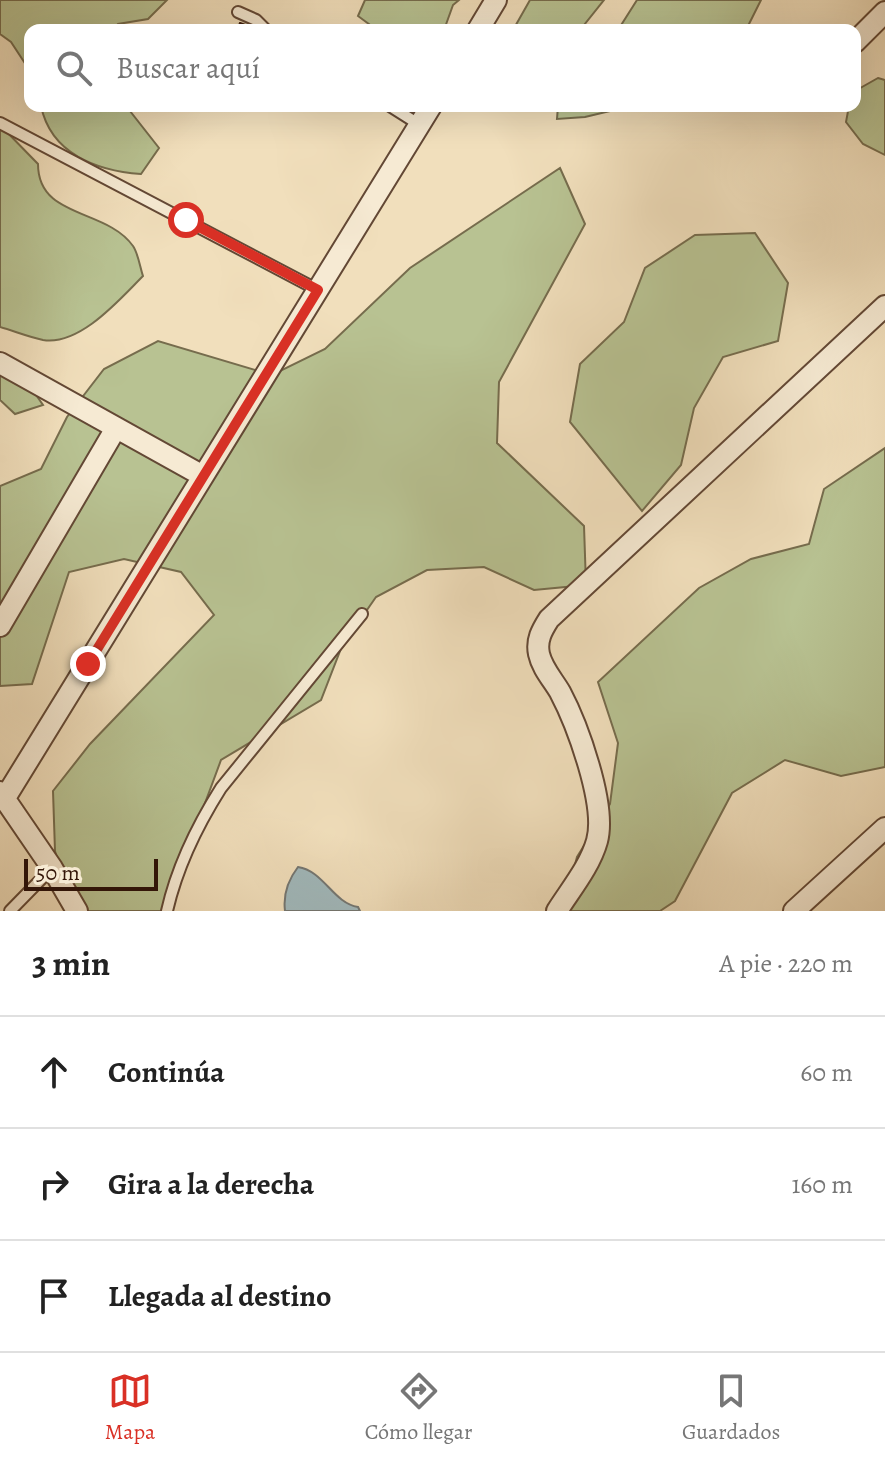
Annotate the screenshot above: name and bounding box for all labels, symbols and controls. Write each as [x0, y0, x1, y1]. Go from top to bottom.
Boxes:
search box [24, 24, 861, 112]
icon: search [52, 46, 96, 90]
text: Buscar aquí [116, 48, 260, 88]
route start [168, 202, 204, 238]
route end [70, 646, 106, 682]
scale bar [24, 855, 158, 891]
text: 50 m [36, 858, 80, 888]
text: 3 min [32, 940, 110, 987]
text: A pie · 220 m [719, 946, 853, 981]
icon: ahead [32, 1050, 76, 1094]
text: Continúa [108, 1052, 225, 1092]
text: 60 m [800, 1055, 853, 1090]
icon: right [32, 1162, 76, 1206]
text: Gira a la derecha [108, 1164, 314, 1204]
text: 160 m [791, 1167, 853, 1202]
icon: arrive [32, 1274, 76, 1318]
text: Llegada al destino [108, 1276, 331, 1316]
tab: Mapa [105, 1369, 155, 1447]
tab: Cómo llegar [365, 1369, 472, 1447]
tab: Guardados [682, 1369, 780, 1447]

